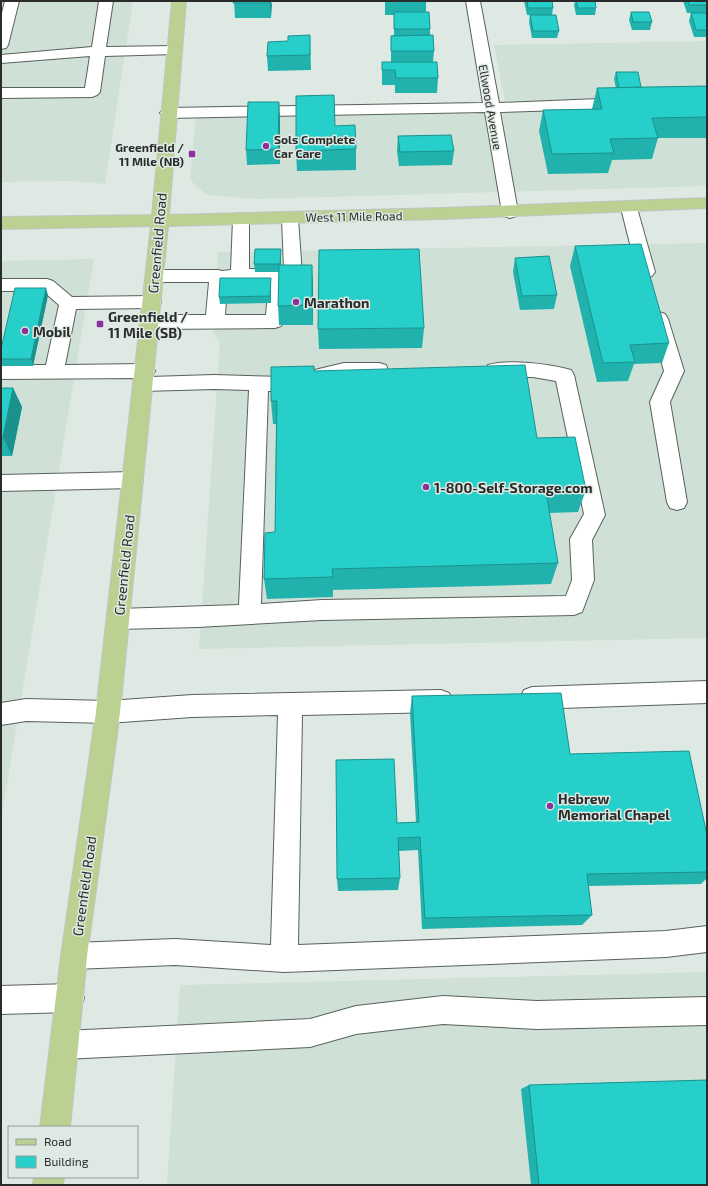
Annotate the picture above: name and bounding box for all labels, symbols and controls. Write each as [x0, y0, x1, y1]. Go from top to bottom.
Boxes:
street label: Ellwood Avenue [477, 63, 505, 151]
place label: Sols Complete Car Care [274, 132, 356, 160]
place label: Greenfield / 11 Mile (NB) [115, 140, 184, 168]
marker: Sols Complete Car Care [261, 141, 271, 151]
marker: Greenfield / 11 Mile (NB) [187, 149, 197, 159]
street label: Greenfield Road [144, 192, 170, 294]
street label: West 11 Mile Road [305, 208, 403, 224]
place label: Marathon [304, 294, 370, 311]
marker: Marathon [291, 297, 301, 307]
place label: Greenfield / 11 Mile (SB) [108, 308, 188, 341]
marker: Greenfield / 11 Mile (SB) [95, 319, 105, 329]
place label: Mobil [33, 323, 71, 340]
marker: Mobil [20, 326, 30, 336]
place label: 1-800-Self-Storage.com [434, 479, 593, 496]
marker: 1-800-Self-Storage.com [421, 482, 431, 492]
street label: Greenfield Road [110, 514, 138, 616]
place label: Hebrew Memorial Chapel [558, 790, 670, 823]
marker: Hebrew Memorial Chapel [545, 801, 555, 811]
street label: Greenfield Road [69, 835, 99, 937]
legend [8, 1126, 138, 1178]
text: Road [44, 1134, 72, 1148]
text: Building [44, 1154, 89, 1168]

